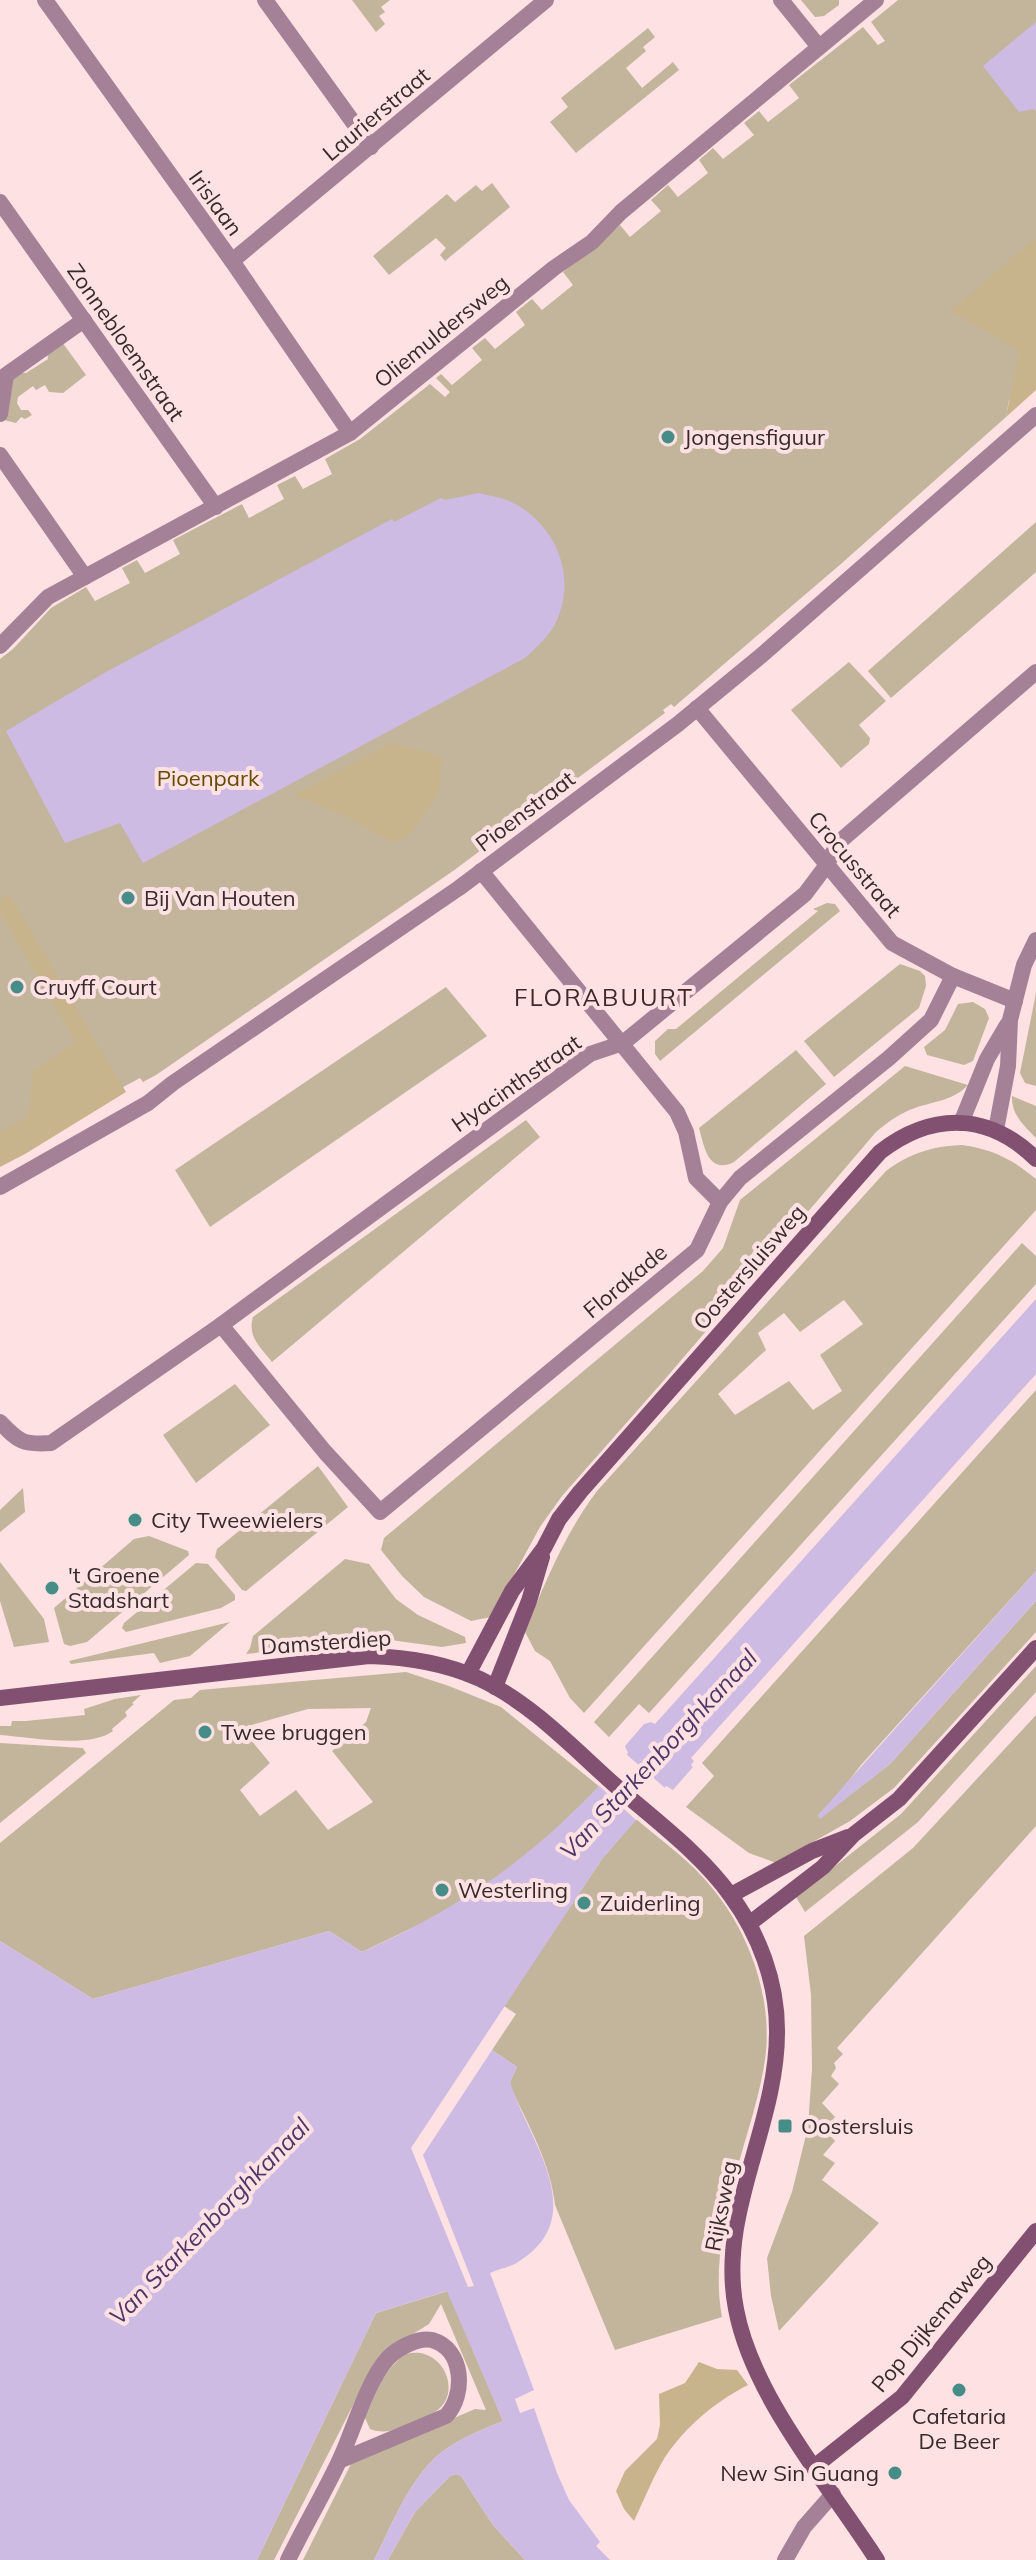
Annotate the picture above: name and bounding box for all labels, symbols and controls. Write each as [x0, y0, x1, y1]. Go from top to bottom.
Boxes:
street label: Laurierstraat [317, 61, 436, 167]
street label: Irislaan [183, 165, 249, 241]
street label: Zonnebloemstraat [61, 258, 191, 426]
street label: Oliemuldersweg [368, 268, 514, 394]
place label: Jongensfiguur [684, 423, 825, 451]
marker: Jongensfiguur [659, 428, 677, 446]
park label: Pioenpark [157, 764, 260, 792]
street label: Pioenstraat [470, 764, 581, 858]
street label: Crocusstraat [802, 805, 908, 923]
place label: Bij Van Houten [144, 884, 296, 912]
marker: Bij Van Houten [119, 889, 137, 907]
place label: Cruyff Court [33, 973, 157, 1001]
marker: Cruyff Court [8, 978, 26, 996]
district label: FLORABUURT [514, 982, 694, 1012]
street label: Hyacinthstraat [446, 1028, 586, 1138]
street label: Oostersluisweg [687, 1199, 811, 1335]
street label: Florakade [577, 1238, 673, 1324]
place label: City Tweewielers [151, 1506, 323, 1534]
marker: City Tweewielers [126, 1511, 144, 1529]
place label: 't Groene Stadshart [68, 1561, 169, 1614]
marker: 't Groene Stadshart [43, 1579, 61, 1597]
street label: Damsterdiep [260, 1623, 392, 1661]
water label: Van Starkenborghkanaal [553, 1643, 763, 1865]
place label: Twee bruggen [221, 1718, 367, 1746]
marker: Twee bruggen [196, 1723, 214, 1741]
place label: Westerling [458, 1876, 568, 1904]
marker: Westerling [433, 1881, 451, 1899]
place label: Zuiderling [600, 1889, 701, 1917]
marker: Zuiderling [575, 1894, 593, 1912]
water label: Van Starkenborghkanaal [102, 2111, 316, 2331]
place label: Oostersluis [801, 2112, 914, 2140]
marker: Oostersluis [776, 2117, 794, 2135]
street label: Rijksweg [699, 2158, 743, 2254]
street label: Pop Dijkemaweg [865, 2248, 997, 2398]
marker: Cafetaria De Beer [950, 2381, 968, 2399]
place label: Cafetaria De Beer [912, 2402, 1006, 2455]
place label: New Sin Guang [720, 2459, 879, 2487]
marker: New Sin Guang [886, 2464, 904, 2482]

